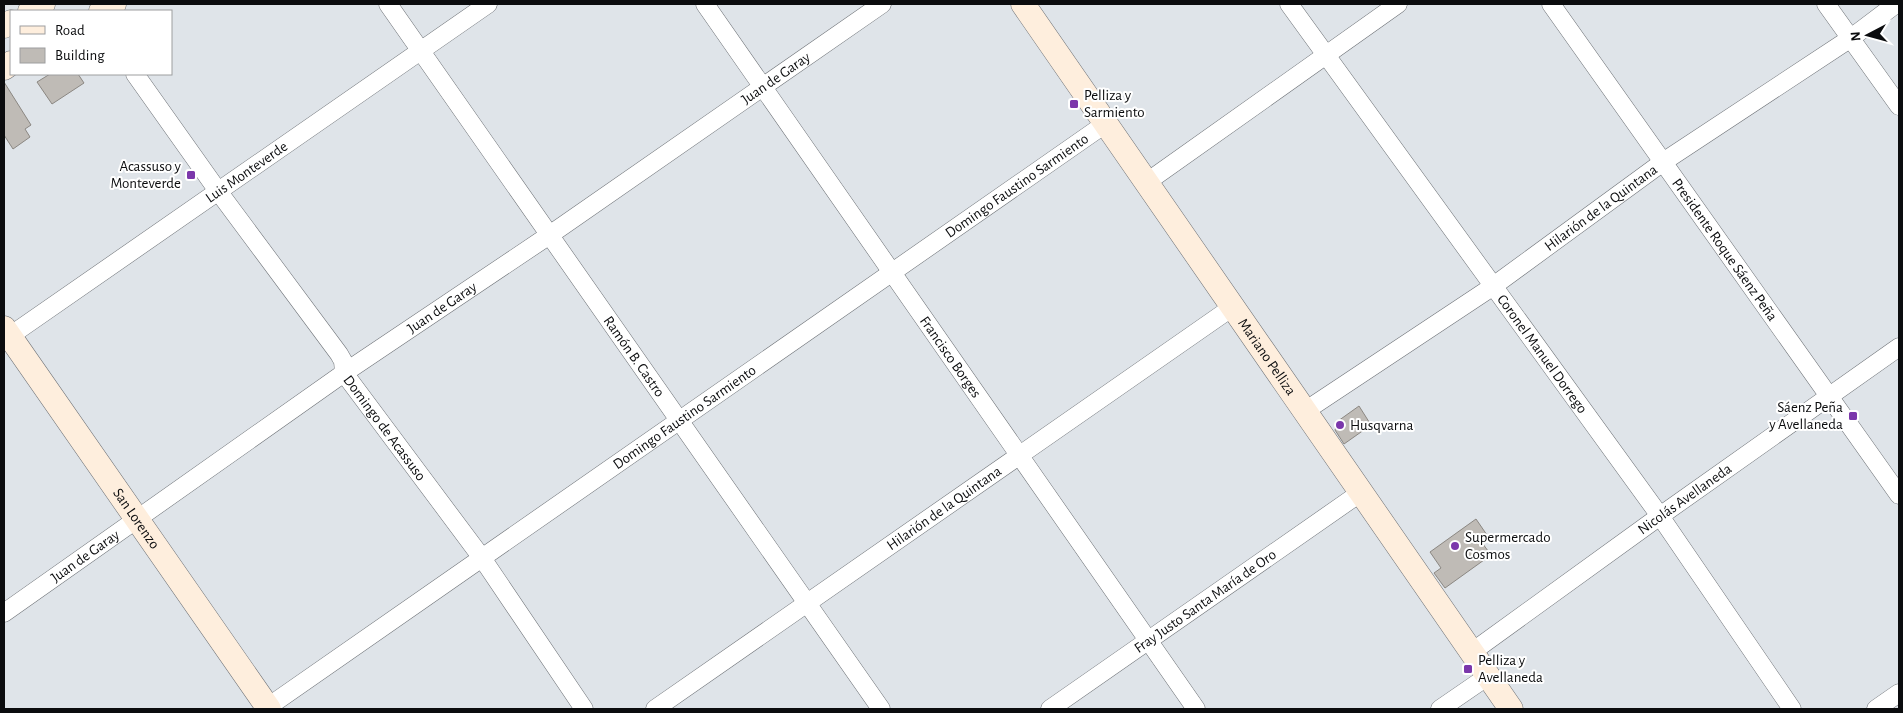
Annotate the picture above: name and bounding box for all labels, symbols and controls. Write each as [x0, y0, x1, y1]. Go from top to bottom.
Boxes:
legend [10, 10, 172, 75]
north arrow [1843, 10, 1893, 60]
text: Road [55, 23, 85, 38]
text: N [1849, 31, 1864, 42]
text: Building [55, 48, 105, 63]
street label: Juan de Garay [739, 49, 813, 107]
place label: Pelliza y Sarmiento [1084, 88, 1145, 120]
marker: Pelliza y Sarmiento [1068, 98, 1080, 110]
street label: Domingo Faustino Sarmiento [943, 131, 1091, 241]
street label: Luis Monteverde [203, 139, 290, 206]
place label: Acassuso y Monteverde [110, 159, 182, 191]
street label: Hilarión de la Quintana [1542, 162, 1660, 254]
marker: Acassuso y Monteverde [185, 169, 197, 181]
street label: Presidente Roque Sáenz Peña [1669, 176, 1780, 324]
street label: Juan de Garay [405, 279, 480, 336]
street label: Coronel Manuel Dorrego [1494, 292, 1590, 416]
street label: Ramón B. Castro [601, 313, 667, 400]
street label: Francisco Borges [917, 314, 984, 401]
street label: Mariano Pelliza [1235, 316, 1298, 398]
street label: Domingo Faustino Sarmiento [610, 363, 759, 472]
street label: Domingo de Acassuso [340, 373, 429, 484]
place label: Sáenz Peña y Avellaneda [1768, 400, 1843, 432]
marker: Sáenz Peña y Avellaneda [1847, 410, 1859, 422]
place label: Husqvarna [1350, 418, 1413, 433]
marker: Husqvarna [1334, 419, 1346, 431]
street label: Nicolás Avellaneda [1635, 461, 1734, 537]
street label: Hilarión de la Quintana [884, 463, 1004, 553]
street label: San Lorenzo [110, 486, 162, 552]
street label: Juan de Garay [48, 527, 123, 585]
place label: Supermercado Cosmos [1465, 530, 1551, 562]
marker: Supermercado Cosmos [1449, 540, 1461, 552]
street label: Fray Justo Santa María de Oro [1132, 547, 1279, 656]
place label: Pelliza y Avellaneda [1478, 653, 1543, 685]
marker: Pelliza y Avellaneda [1462, 663, 1474, 675]

